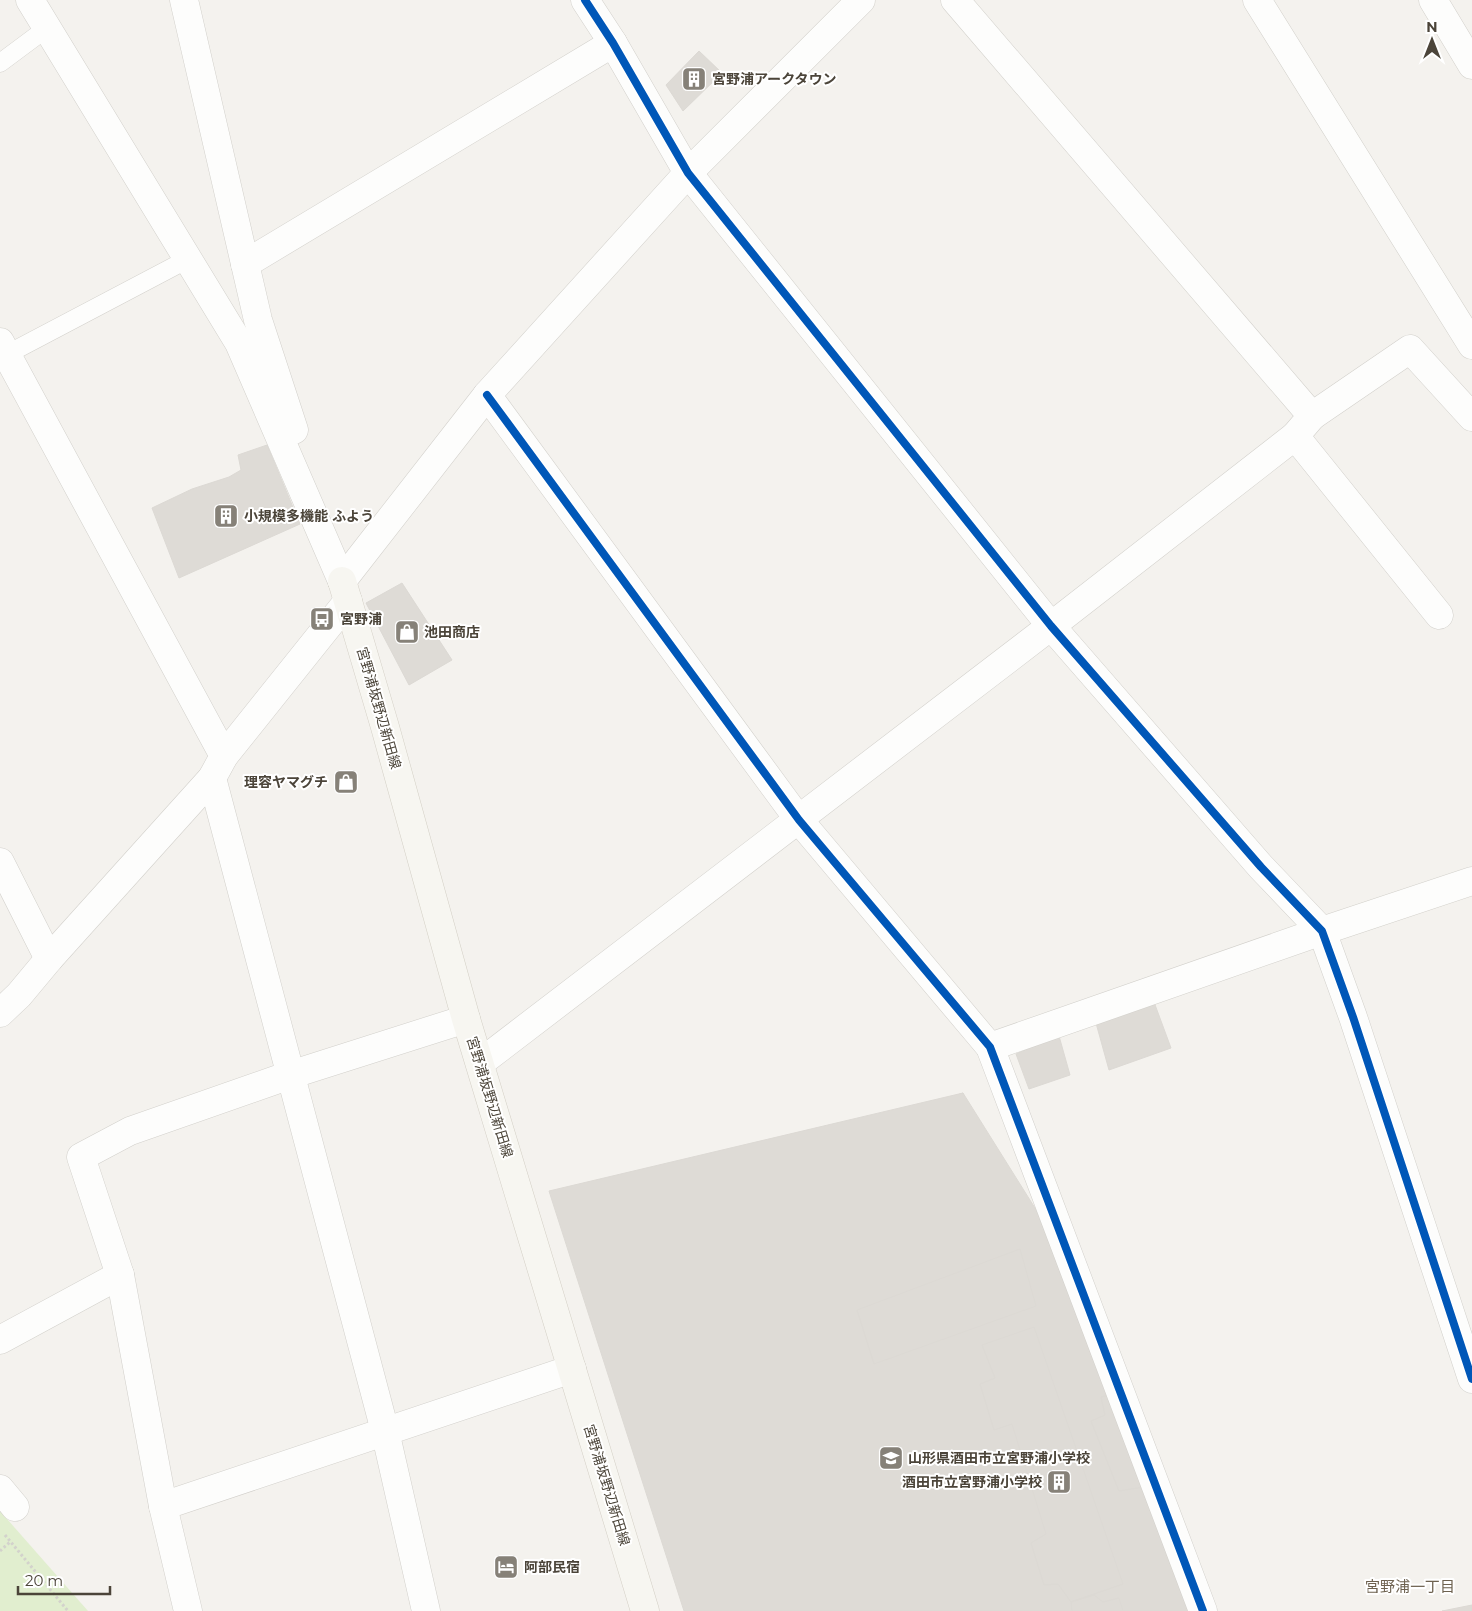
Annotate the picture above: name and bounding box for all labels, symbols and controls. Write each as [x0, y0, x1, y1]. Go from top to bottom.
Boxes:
north arrow [1407, 15, 1457, 65]
text: N [1426, 18, 1438, 36]
building icon: 宮野浦アークタウン [681, 66, 707, 92]
place label: 宮野浦アークタウン [712, 70, 837, 88]
building icon: 小規模多機能 ふよう [213, 503, 239, 529]
place label: 小規模多機能 ふよう [244, 507, 374, 525]
bus stop icon: 宮野浦 [309, 606, 335, 632]
place label: 宮野浦 [340, 610, 382, 628]
shop icon: 池田商店 [394, 619, 420, 645]
place label: 池田商店 [424, 623, 480, 641]
street label: 宮野浦坂野辺新田線 [353, 645, 405, 771]
shop icon: 理容ヤマグチ [333, 769, 359, 795]
place label: 理容ヤマグチ [244, 773, 328, 791]
street label: 宮野浦坂野辺新田線 [463, 1034, 517, 1160]
street label: 宮野浦坂野辺新田線 [580, 1422, 634, 1548]
school or university icon: 山形県酒田市立宮野浦小学校 [878, 1445, 904, 1471]
place label: 山形県酒田市立宮野浦小学校 [908, 1449, 1090, 1467]
building icon: 酒田市立宮野浦小学校 [1046, 1469, 1072, 1495]
place label: 酒田市立宮野浦小学校 [902, 1473, 1042, 1491]
hotel icon: 阿部民宿 [493, 1554, 519, 1580]
place label: 阿部民宿 [524, 1558, 580, 1576]
scale bar [18, 1564, 110, 1596]
text: 20 m [25, 1571, 63, 1590]
district label: 宮野浦一丁目 [1365, 1577, 1455, 1596]

